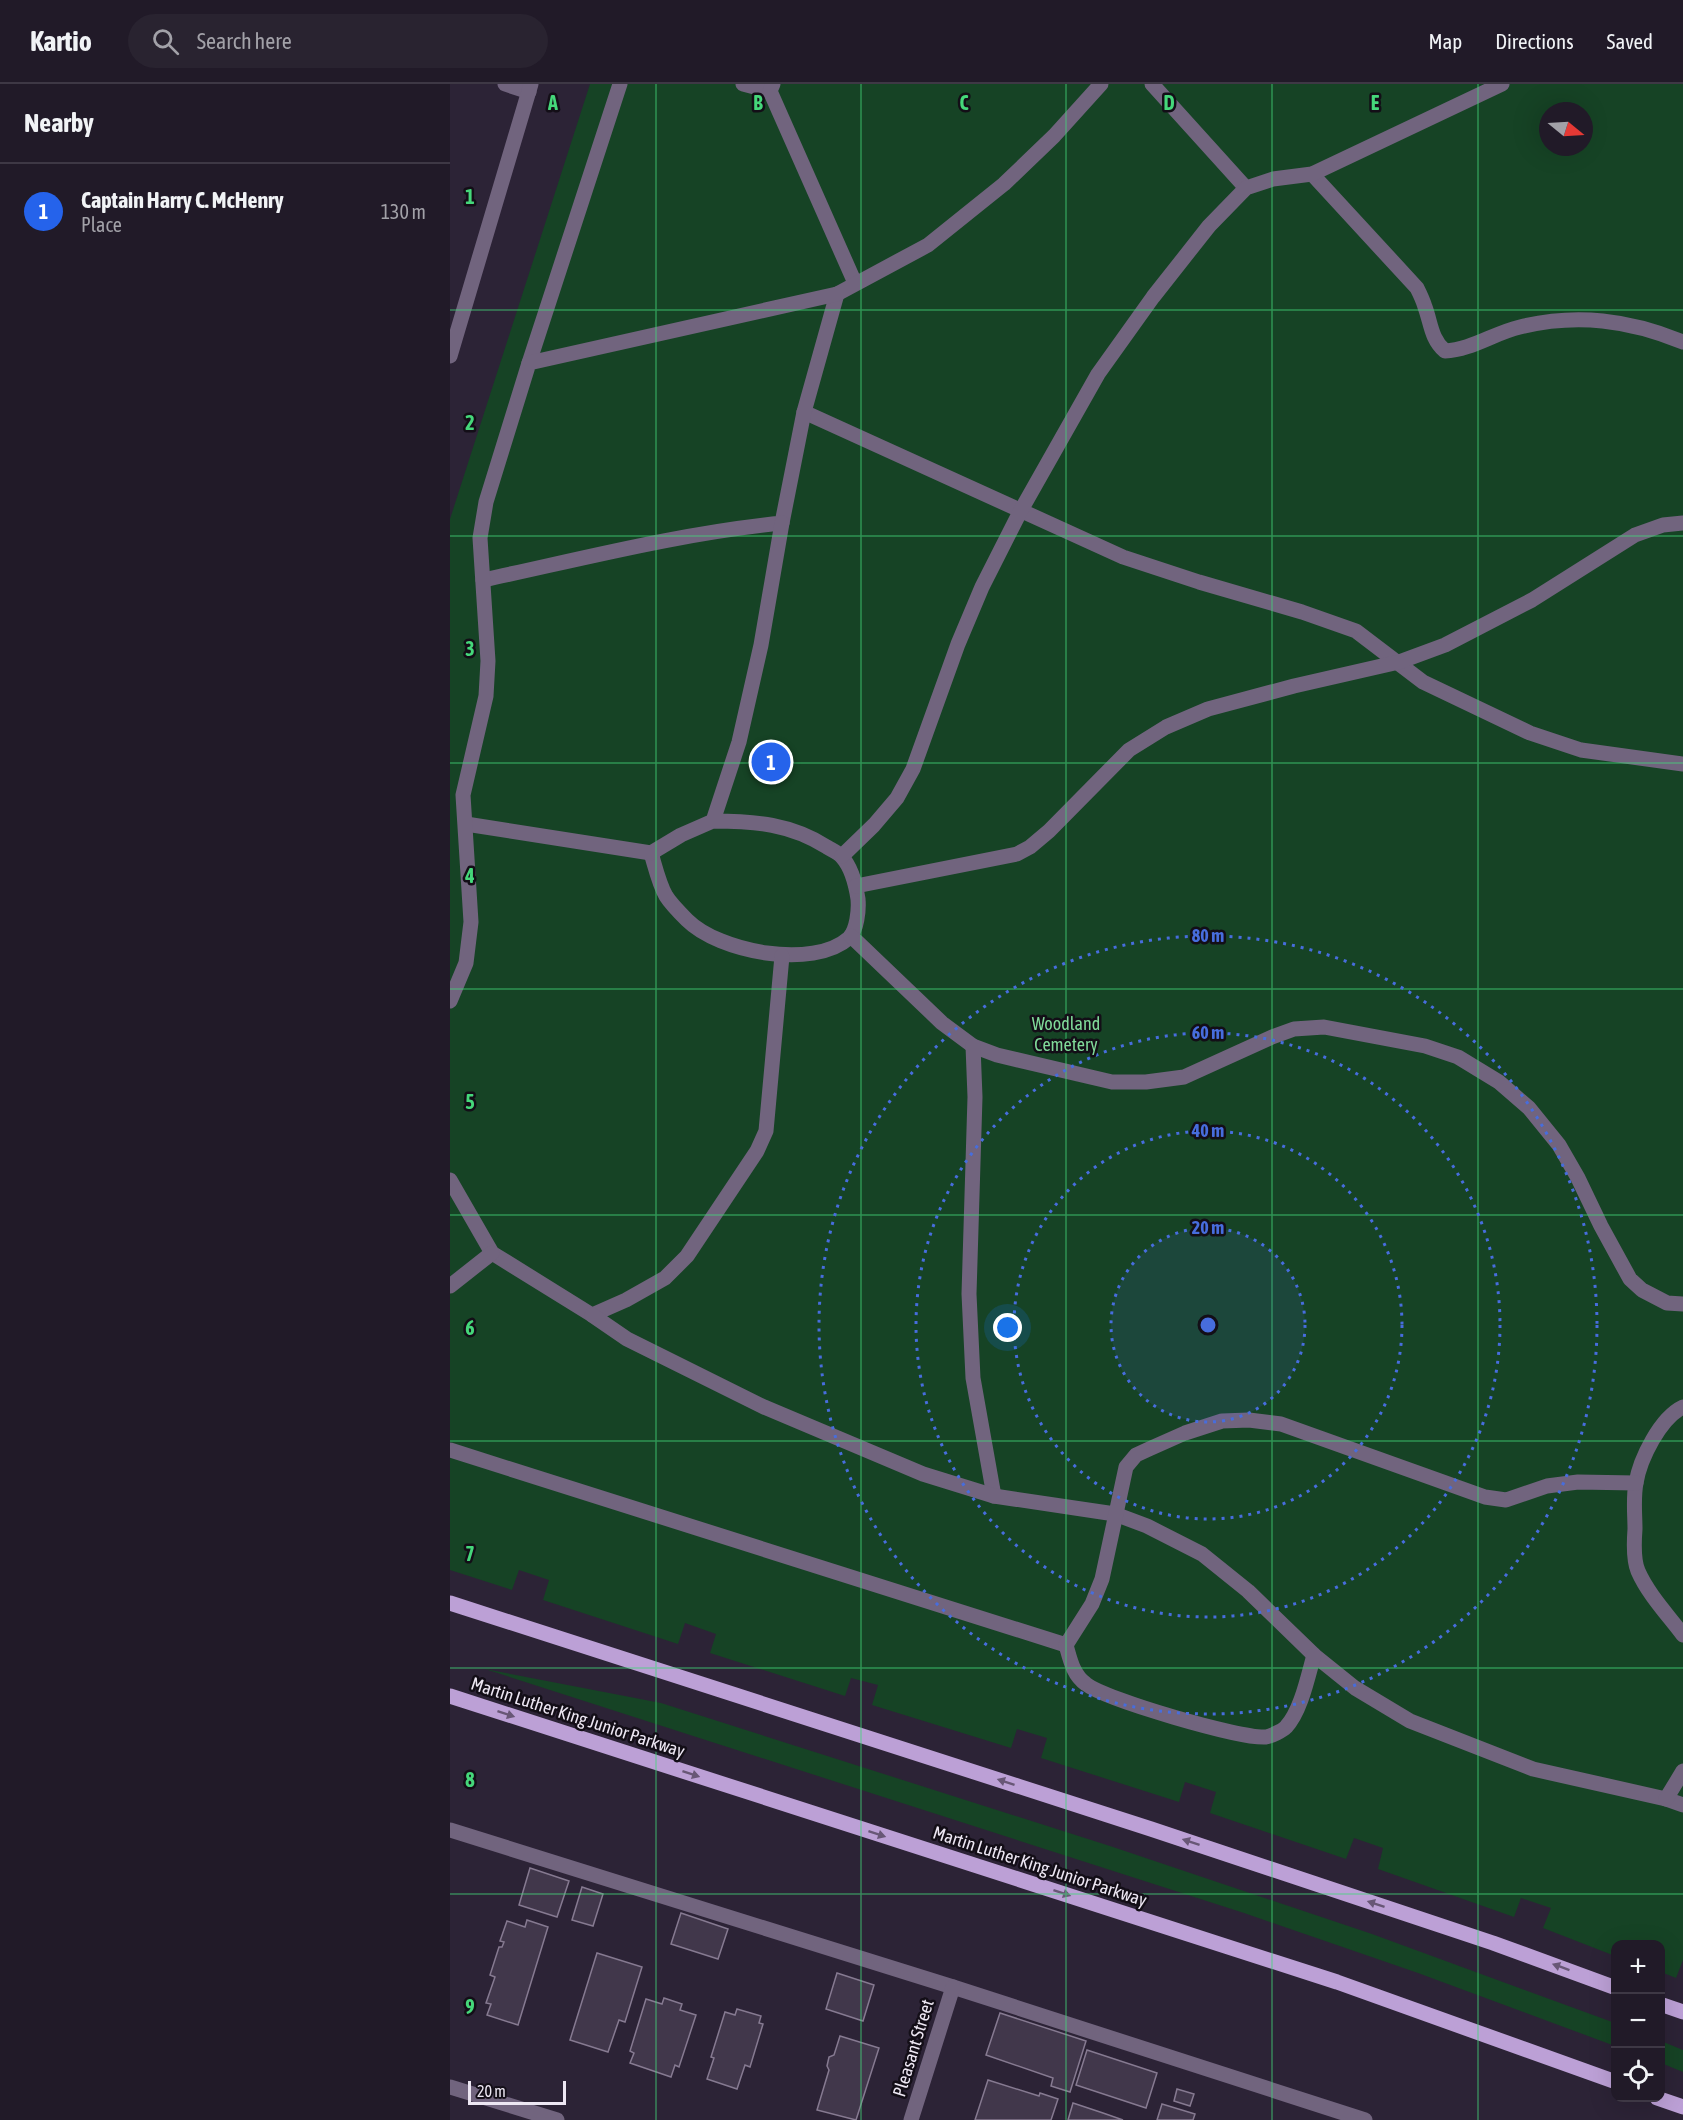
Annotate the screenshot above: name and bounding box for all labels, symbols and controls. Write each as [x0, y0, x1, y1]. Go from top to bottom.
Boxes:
search box [128, 14, 548, 68]
text: Kartio [30, 25, 92, 57]
icon: search [149, 25, 182, 58]
text: Search here [197, 28, 292, 54]
text: Map [1428, 29, 1462, 53]
text: Directions [1495, 29, 1574, 53]
text: Saved [1607, 29, 1653, 53]
text: A [547, 91, 558, 114]
text: B [753, 91, 763, 114]
text: C [960, 91, 969, 114]
text: D [1163, 91, 1175, 114]
text: E [1371, 91, 1380, 114]
north arrow [1539, 102, 1593, 156]
text: Nearby [24, 108, 94, 138]
text: 1 [465, 185, 475, 208]
text: Captain Harry C. McHenry [81, 187, 284, 213]
text: 1 [39, 200, 48, 223]
text: 130 m [381, 200, 426, 223]
text: Place [81, 213, 122, 236]
text: 2 [465, 411, 475, 434]
text: 3 [465, 637, 475, 660]
pin: 1 [752, 740, 790, 784]
text: 4 [464, 864, 475, 887]
text: 80 m [1192, 925, 1224, 946]
park label: Woodland Cemetery [1032, 1013, 1100, 1055]
text: 60 m [1192, 1022, 1224, 1043]
text: 5 [465, 1090, 475, 1113]
text: 40 m [1191, 1120, 1224, 1141]
text: 20 m [1192, 1217, 1224, 1238]
your location [993, 1313, 1022, 1342]
centre of rings [1198, 1315, 1218, 1335]
text: 6 [465, 1316, 475, 1339]
text: 7 [465, 1542, 475, 1565]
street label: Martin Luther King Junior Parkway [468, 1672, 688, 1762]
one-way arrow [497, 1710, 515, 1719]
text: 8 [465, 1768, 475, 1791]
one-way arrow [682, 1769, 700, 1779]
one-way arrow [997, 1777, 1015, 1786]
street label: Martin Luther King Junior Parkway [930, 1821, 1150, 1911]
one-way arrow [868, 1829, 886, 1839]
one-way arrow [1182, 1837, 1200, 1846]
one-way arrow [1053, 1889, 1071, 1899]
one-way arrow [1367, 1898, 1385, 1908]
map controls [1611, 1940, 1665, 2102]
button: + [1611, 1940, 1665, 1994]
one-way arrow [1551, 1962, 1569, 1972]
button: − [1611, 1994, 1665, 2048]
text: 9 [465, 1995, 475, 2018]
street label: Pleasant Street [888, 1997, 938, 2099]
button: locate [1611, 2048, 1665, 2102]
scale bar [468, 2078, 566, 2106]
text: 20 m [477, 2082, 506, 2100]

